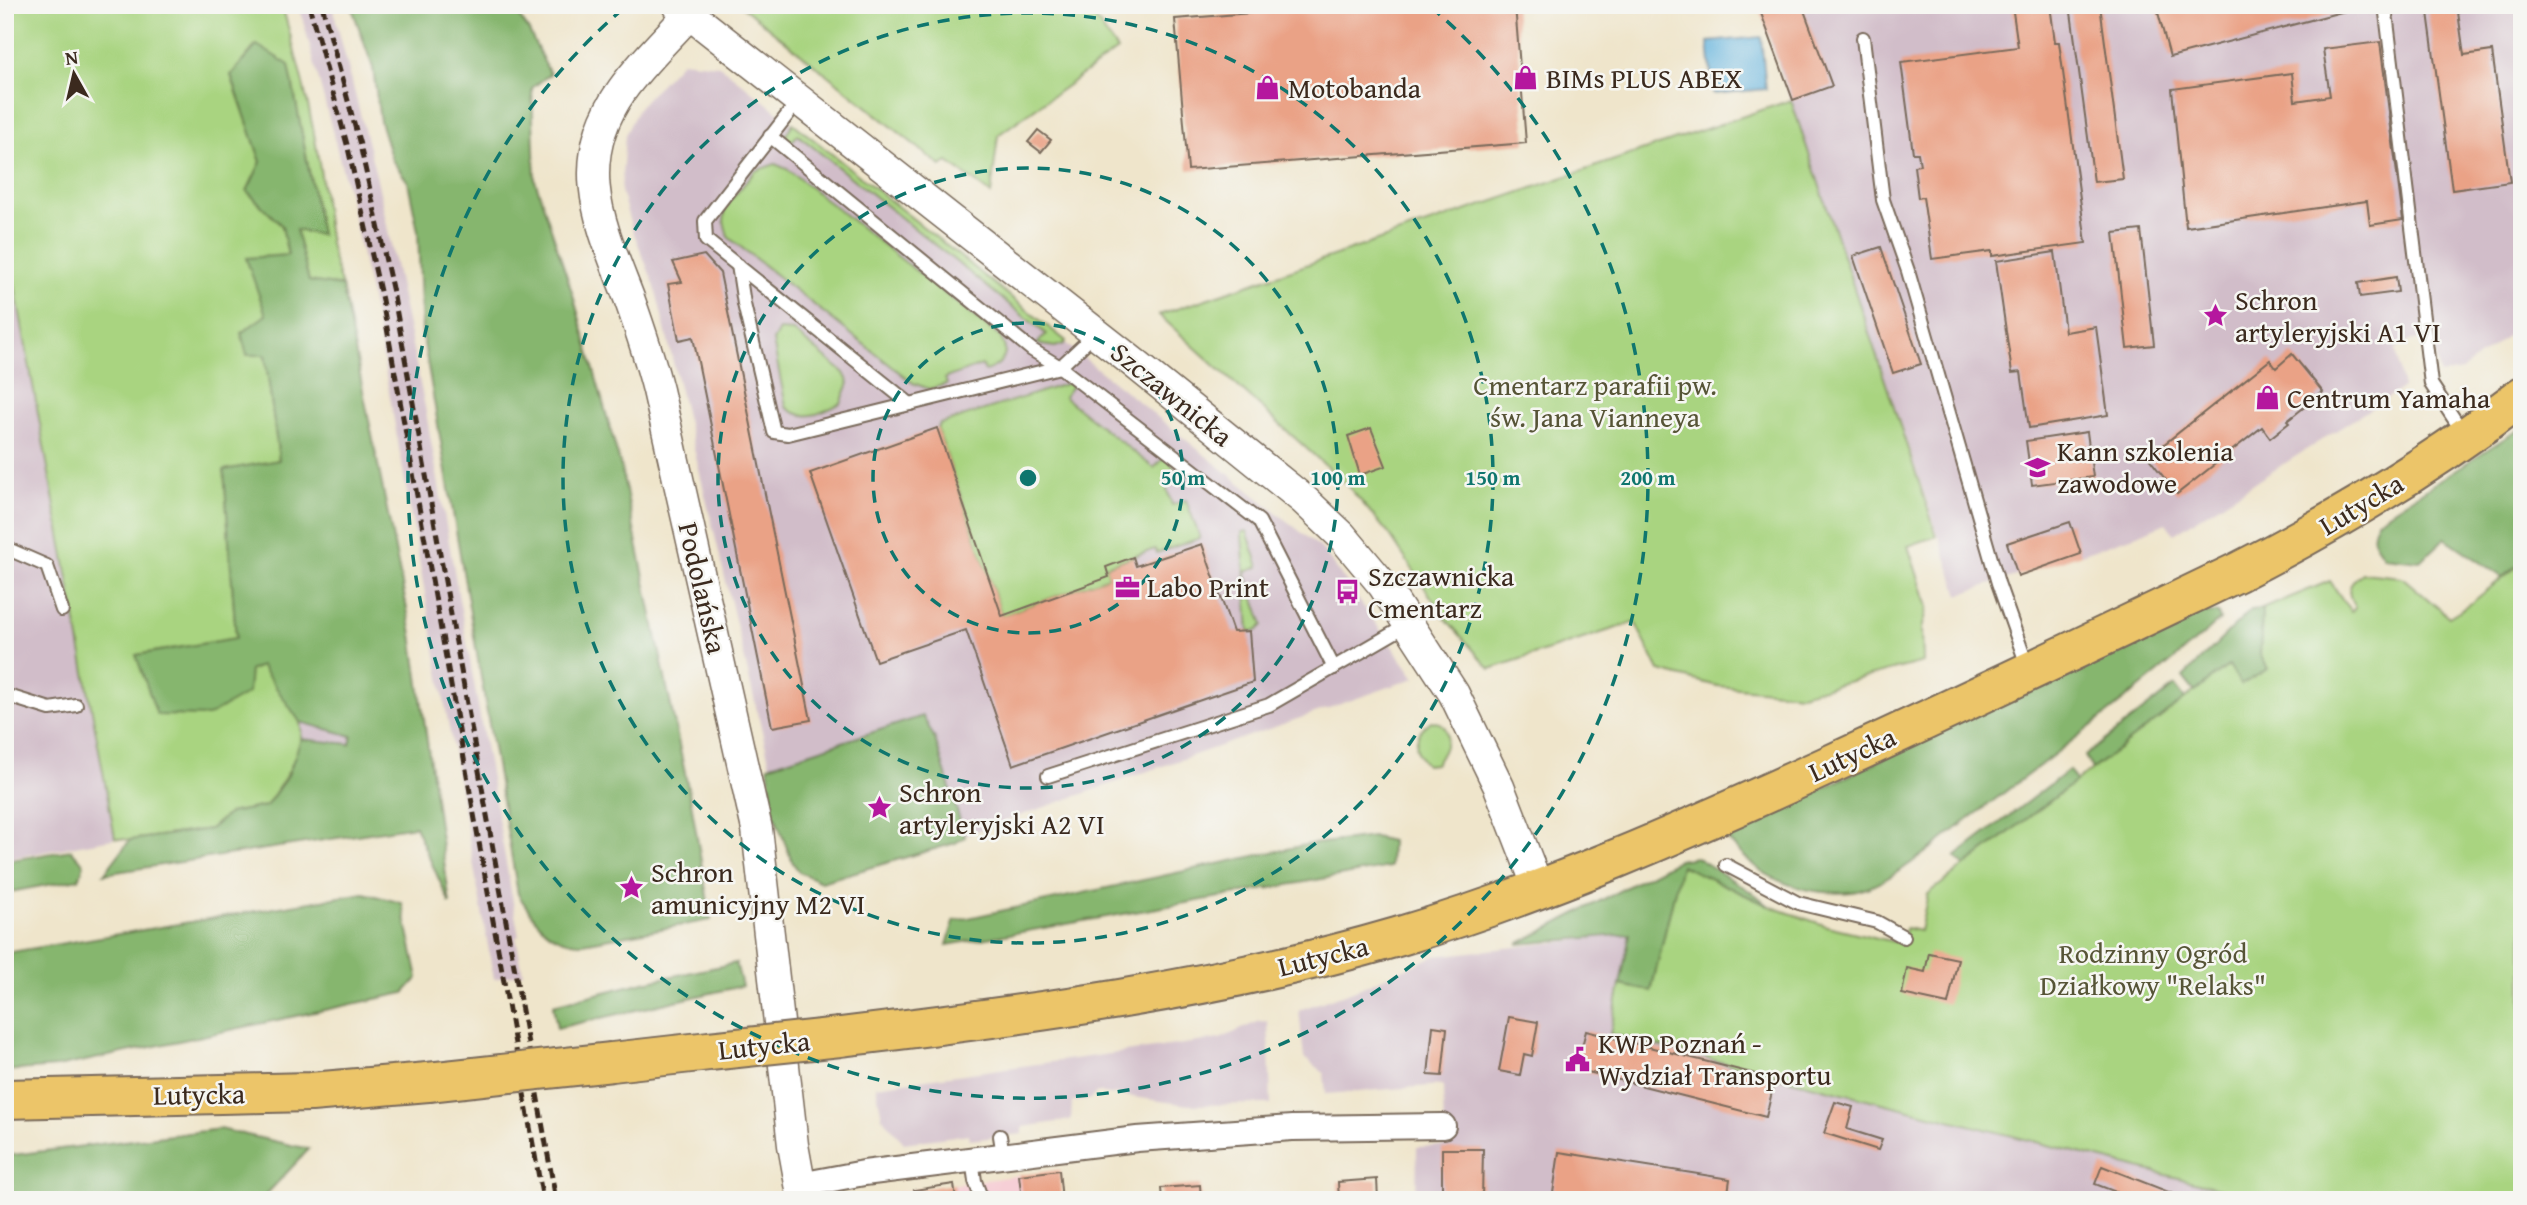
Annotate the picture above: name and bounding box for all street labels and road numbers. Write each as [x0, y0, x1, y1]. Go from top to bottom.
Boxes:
street label: Szczawnicka [1103, 332, 1243, 456]
street label: Lutycka [2311, 462, 2411, 545]
street label: Podolańska [668, 518, 739, 659]
street label: Lutycka [1801, 715, 1903, 792]
street label: Lutycka [1273, 924, 1373, 987]
street label: Lutycka [716, 1019, 813, 1070]
street label: Lutycka [153, 1072, 246, 1115]

